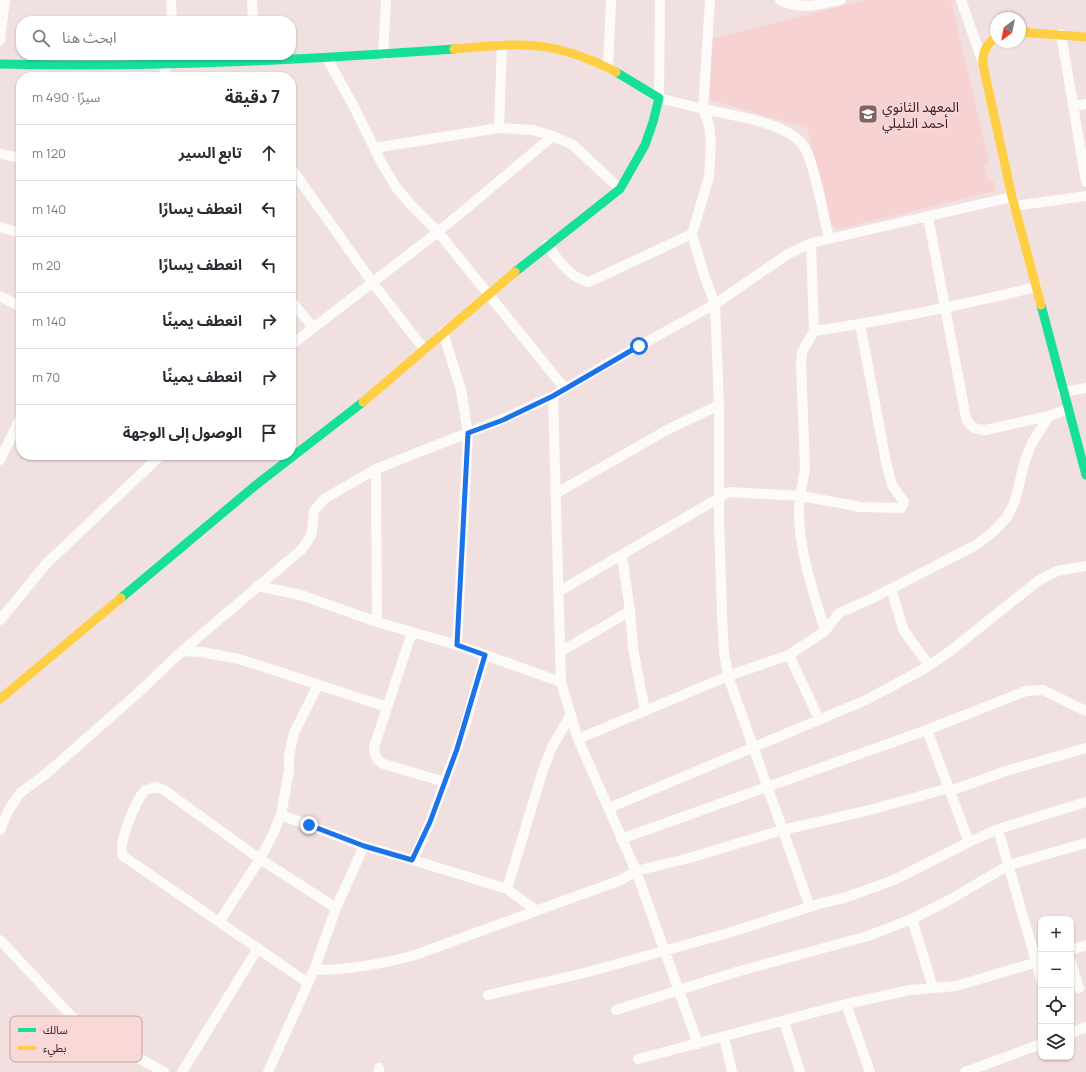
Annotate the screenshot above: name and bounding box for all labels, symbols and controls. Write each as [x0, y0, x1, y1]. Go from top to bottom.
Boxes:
north arrow [990, 12, 1026, 48]
search box [16, 16, 296, 60]
icon: search [30, 27, 52, 49]
text: ابحث هنا [62, 27, 117, 48]
text: 7 دقيقة [225, 85, 280, 108]
text: سيرًا · 490 m [32, 88, 100, 106]
place label: المعهد الثانوي أحمد التليلي [882, 97, 959, 134]
school or university icon: المعهد الثانوي أحمد التليلي [857, 103, 879, 125]
text: تابع السير [179, 142, 242, 163]
icon: ahead [258, 142, 280, 164]
text: 120 m [32, 144, 66, 162]
text: انعطف يسارًا [158, 198, 242, 219]
icon: left [258, 198, 280, 220]
text: 140 m [32, 200, 66, 218]
text: انعطف يسارًا [158, 254, 242, 275]
icon: left [258, 254, 280, 276]
text: 20 m [32, 256, 61, 274]
text: انعطف يمينًا [162, 310, 242, 331]
icon: right [258, 310, 280, 332]
text: 140 m [32, 312, 66, 330]
route start [630, 337, 648, 355]
text: انعطف يمينًا [162, 366, 242, 387]
icon: right [258, 366, 280, 388]
text: 70 m [32, 368, 60, 386]
text: الوصول إلى الوجهة [123, 422, 242, 443]
icon: arrive [258, 422, 280, 444]
route end [300, 816, 318, 834]
map controls [1038, 916, 1074, 1060]
button: + [1038, 916, 1074, 952]
button: − [1038, 952, 1074, 988]
button: locate [1038, 988, 1074, 1024]
legend [10, 1016, 142, 1062]
text: سالك [43, 1022, 68, 1037]
button: layers [1038, 1024, 1074, 1060]
text: بطيء [43, 1040, 66, 1058]

